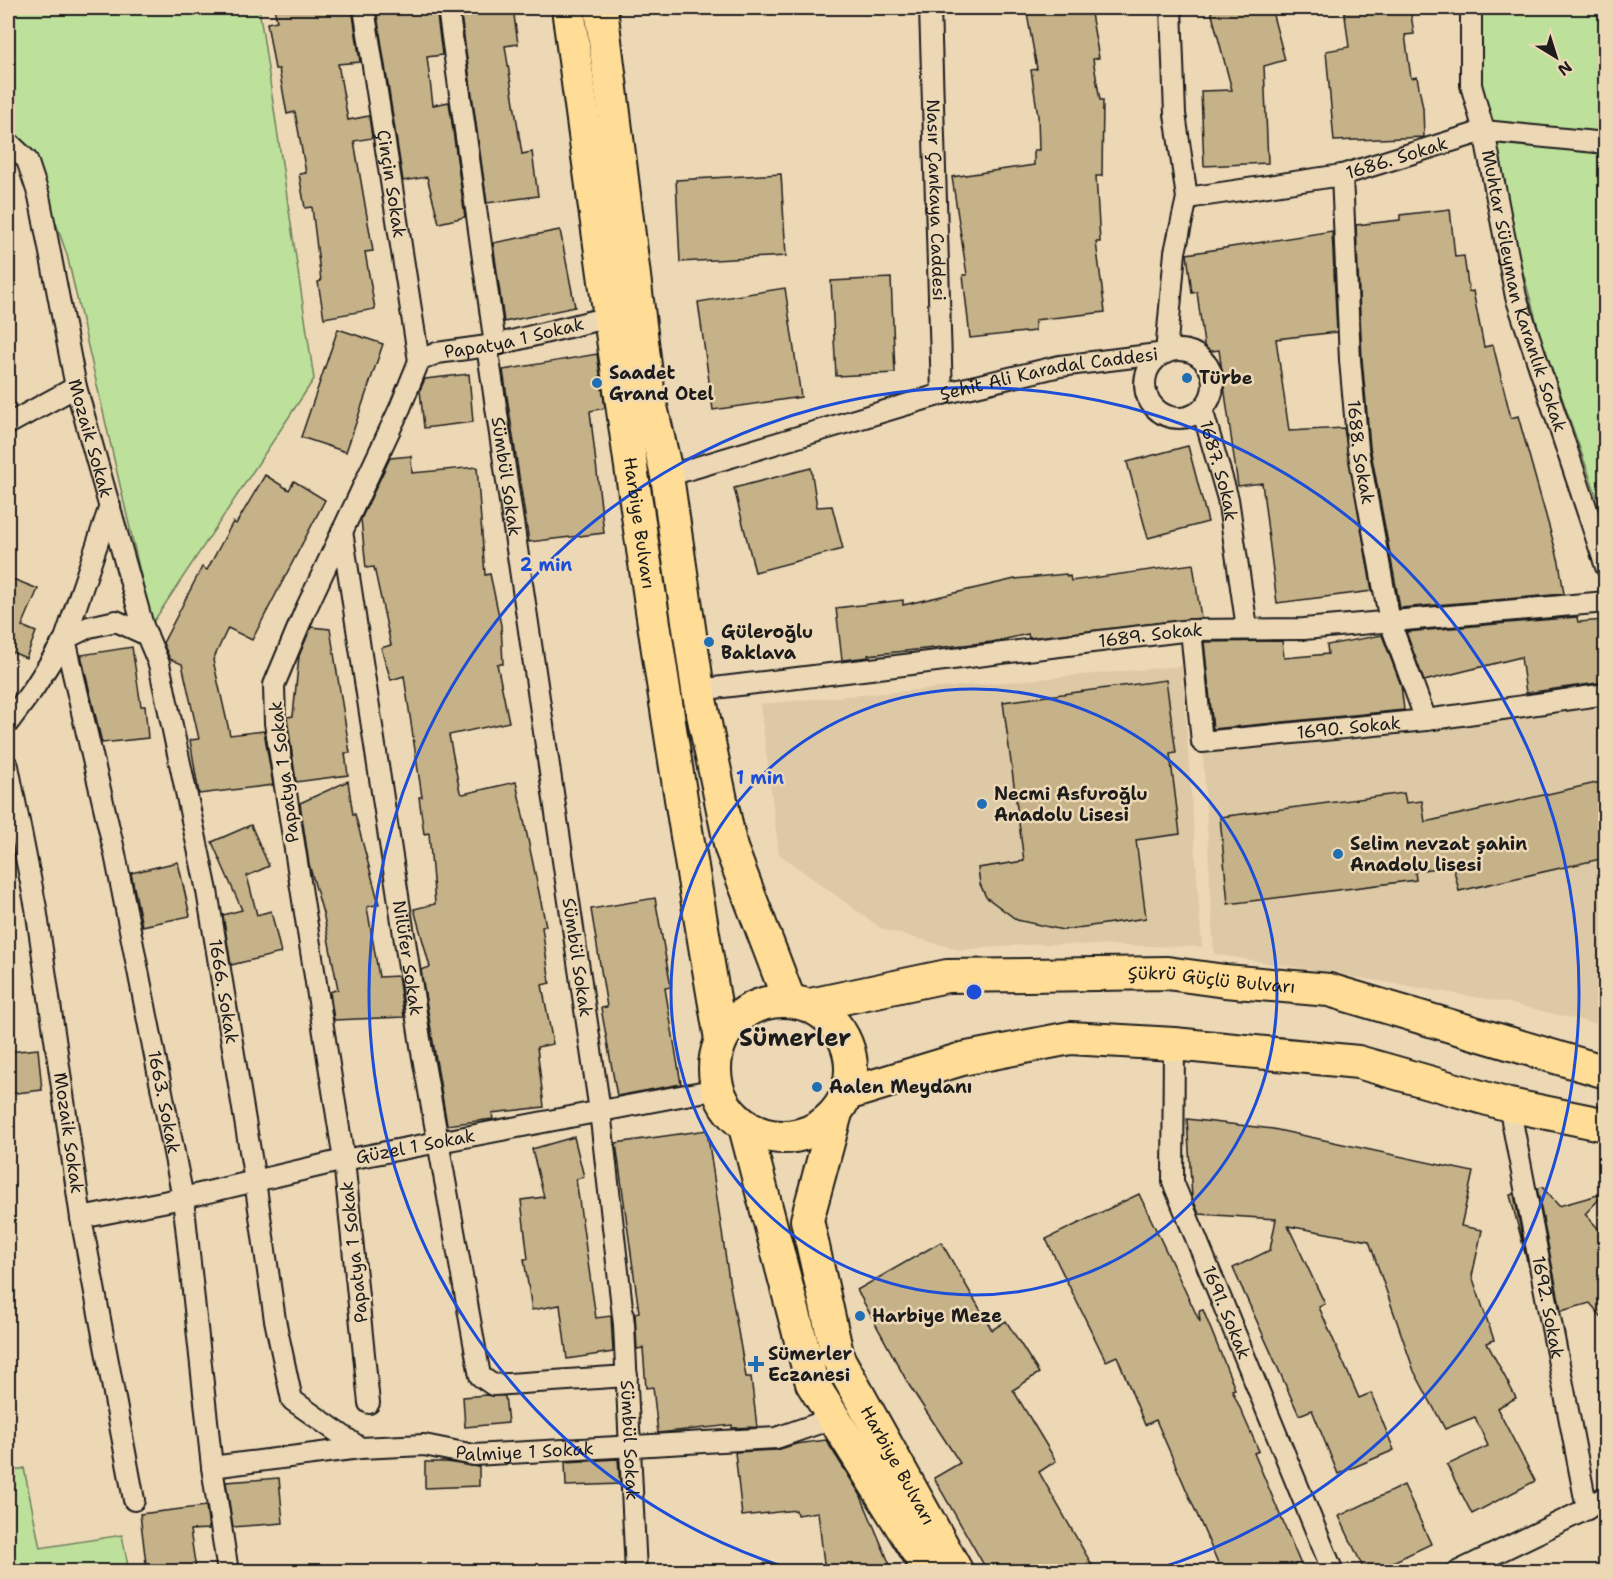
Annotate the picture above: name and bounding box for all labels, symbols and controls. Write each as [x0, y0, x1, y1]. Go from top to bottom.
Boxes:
north arrow [1526, 27, 1586, 87]
text: N [1553, 56, 1576, 81]
street label: Nasır Çankaya Caddesi [921, 99, 951, 301]
street label: Çinçin Sokak [371, 128, 412, 240]
street label: 1686. Sokak [1343, 131, 1451, 185]
street label: Muhtar Süleyman Karanlık Sokak [1476, 148, 1572, 435]
street label: Papatya 1 Sokak [443, 312, 586, 364]
street label: Şehit Ali Karadal Caddesi [937, 342, 1160, 406]
place label: Saadet Grand Otel [609, 361, 714, 406]
place label: Türbe [1199, 366, 1253, 390]
marker: Türbe [1180, 371, 1194, 385]
street label: Mozaik Sokak [62, 376, 118, 500]
marker: Saadet Grand Otel [590, 376, 604, 390]
street label: 1688. Sokak [1342, 399, 1380, 506]
street label: Sümbül Sokak [486, 415, 527, 538]
street label: 1687. Sokak [1194, 417, 1243, 523]
street label: Harbiye Bulvarı [618, 455, 661, 591]
text: 2 min [520, 553, 572, 577]
street label: 1689. Sokak [1097, 618, 1203, 653]
place label: Güleroğlu Baklava [721, 620, 813, 665]
marker: Güleroğlu Baklava [702, 635, 716, 649]
street label: Papatya 1 Sokak [263, 700, 305, 844]
street label: 1690. Sokak [1296, 711, 1402, 745]
text: 1 min [736, 766, 784, 790]
place label: Necmi Asfuroğlu Anadolu Lisesi [994, 782, 1148, 827]
marker: Necmi Asfuroğlu Anadolu Lisesi [975, 797, 989, 811]
place label: Selim nevzat şahin Anadolu lisesi [1350, 832, 1527, 877]
marker: Selim nevzat şahin Anadolu lisesi [1331, 847, 1345, 861]
street label: Sümbül Sokak [557, 896, 598, 1019]
street label: Nilüfer Sokak [387, 899, 428, 1017]
street label: 1666. Sokak [203, 937, 244, 1046]
street label: Şükrü Güçlü Bulvarı [1128, 961, 1296, 999]
centre of rings [964, 982, 984, 1002]
district label: Sümerler [739, 1022, 851, 1054]
street label: 1663. Sokak [142, 1048, 186, 1156]
street label: Mozaik Sokak [48, 1071, 89, 1195]
place label: Aalen Meydanı [829, 1075, 972, 1099]
marker: Aalen Meydanı [810, 1080, 824, 1094]
street label: Güzel 1 Sokak [354, 1123, 477, 1170]
street label: Papatya 1 Sokak [335, 1180, 373, 1324]
street label: 1692. Sokak [1526, 1254, 1570, 1361]
street label: 1691. Sokak [1197, 1262, 1256, 1363]
place label: Harbiye Meze [872, 1304, 1002, 1328]
marker: Harbiye Meze [853, 1309, 867, 1323]
place label: Sümerler Eczanesi [768, 1342, 852, 1387]
marker: Sümerler Eczanesi [749, 1357, 763, 1371]
street label: Sümbül Sokak [615, 1379, 645, 1501]
street label: Harbiye Bulvarı [855, 1401, 941, 1529]
street label: Palmiye 1 Sokak [453, 1436, 594, 1467]

